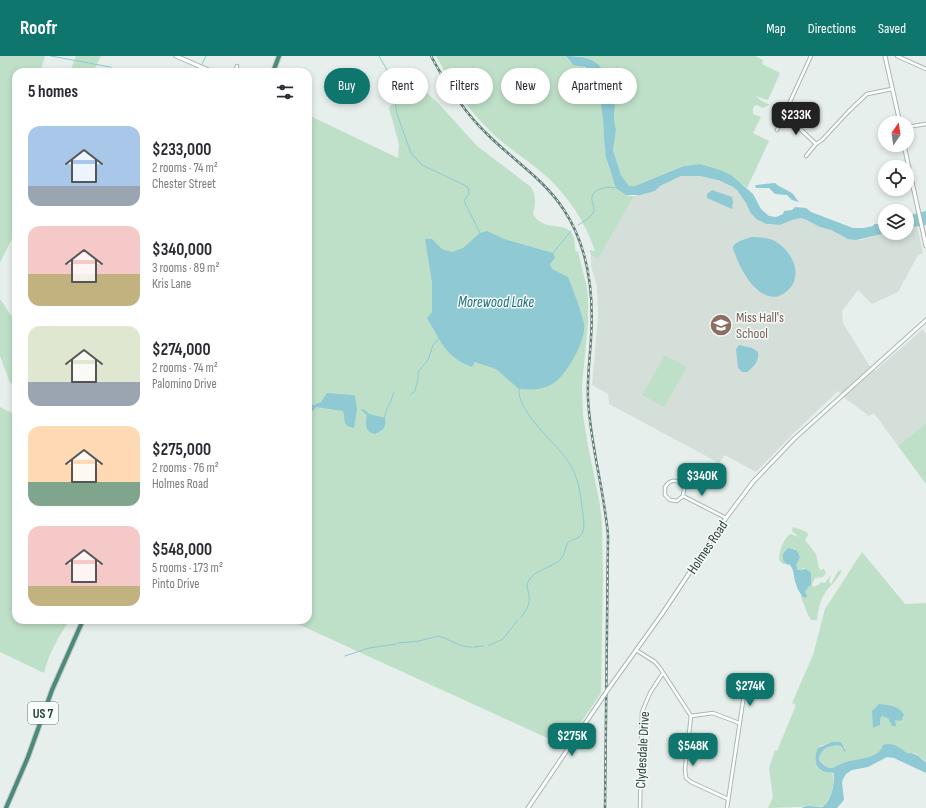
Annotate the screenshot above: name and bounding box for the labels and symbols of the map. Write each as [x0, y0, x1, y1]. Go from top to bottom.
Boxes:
pin: $233K [768, 102, 824, 136]
north arrow [878, 116, 914, 152]
water label: Morewood Lake [458, 293, 534, 312]
place label: Miss Hall's School [736, 309, 784, 342]
school or university icon: Miss Hall's School [708, 312, 734, 338]
pin: $340K [674, 463, 730, 497]
street label: Holmes Road [683, 517, 732, 577]
pin: $274K [722, 673, 778, 707]
road number: US 7 [28, 702, 58, 724]
street label: Clydesdale Drive [632, 711, 653, 789]
pin: $275K [544, 723, 600, 757]
pin: $548K [665, 733, 721, 767]

